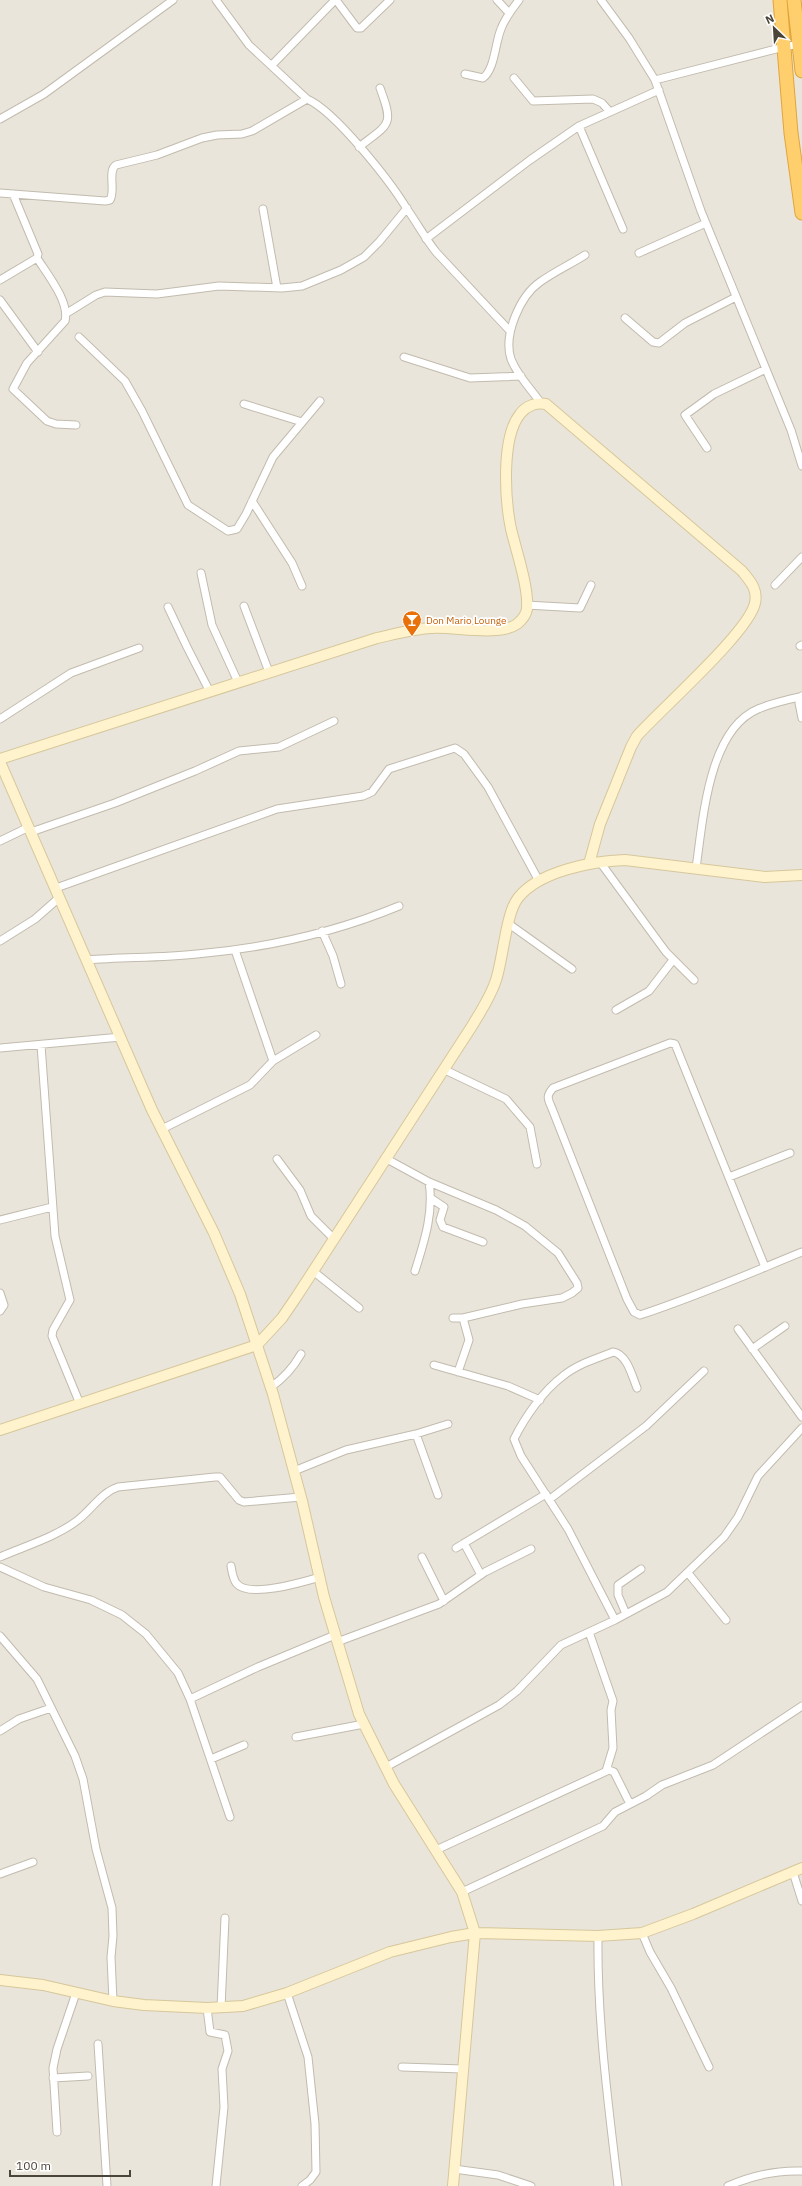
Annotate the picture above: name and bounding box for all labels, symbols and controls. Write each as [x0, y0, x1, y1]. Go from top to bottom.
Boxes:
north arrow [754, 8, 794, 48]
text: N [763, 11, 776, 27]
bar icon: Don Mario Lounge [401, 609, 423, 637]
place label: Don Mario Lounge [426, 614, 507, 627]
scale bar [10, 2152, 130, 2178]
text: 100 m [16, 2158, 51, 2173]

